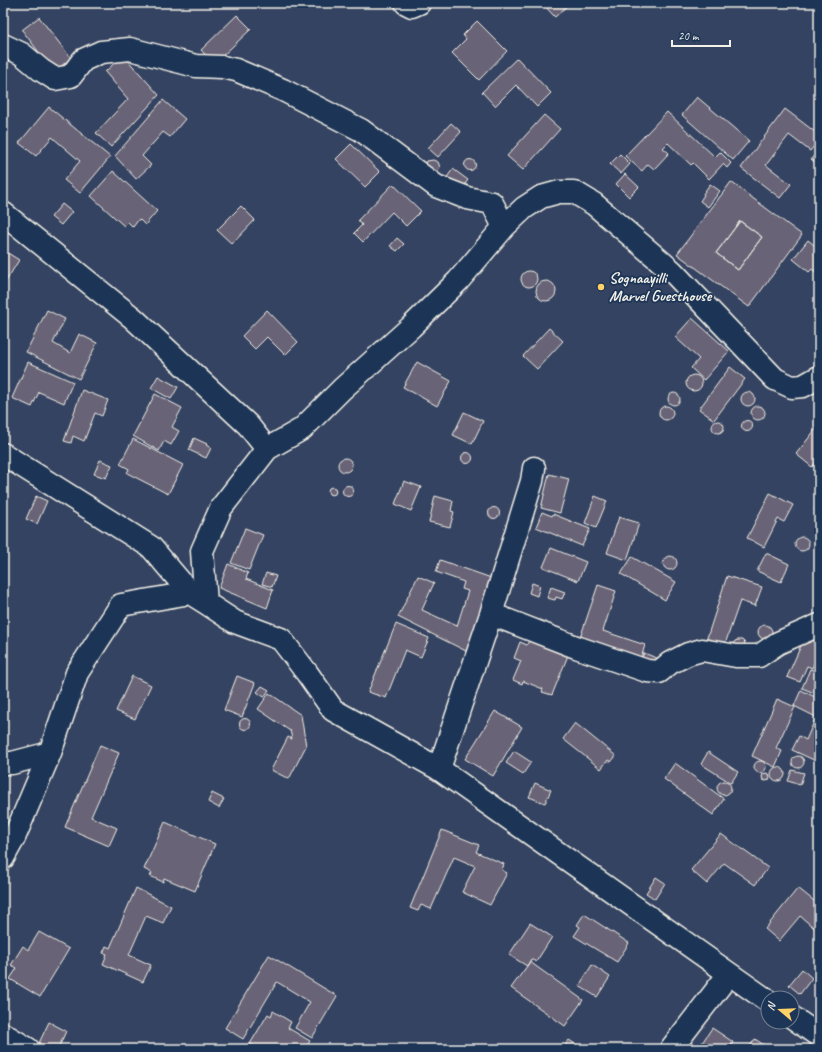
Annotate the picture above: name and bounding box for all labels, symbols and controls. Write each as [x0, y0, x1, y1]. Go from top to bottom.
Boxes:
scale bar [672, 22, 730, 48]
text: 20 m [678, 28, 700, 44]
place label: Sognaayilli Marvel Guesthouse [609, 268, 713, 306]
marker: Sognaayilli Marvel Guesthouse [596, 282, 606, 292]
north arrow [760, 990, 800, 1030]
text: N [763, 999, 779, 1012]

